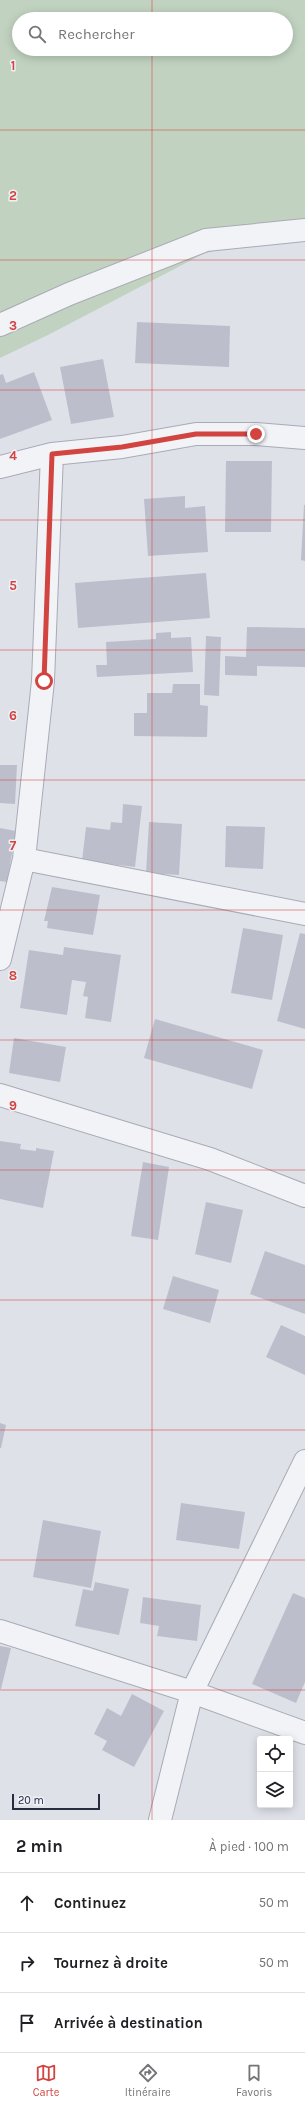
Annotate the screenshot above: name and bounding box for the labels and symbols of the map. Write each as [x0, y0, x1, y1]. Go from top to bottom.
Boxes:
text: 1 [11, 58, 15, 73]
text: 2 [9, 188, 17, 203]
text: 3 [9, 318, 17, 333]
route end [247, 425, 265, 443]
text: 4 [9, 448, 17, 463]
text: 5 [9, 578, 17, 593]
route start [35, 672, 53, 690]
text: 6 [9, 708, 17, 723]
text: 7 [10, 838, 17, 853]
text: 8 [9, 968, 17, 983]
text: 9 [9, 1098, 17, 1113]
scale bar [12, 1792, 100, 1811]

